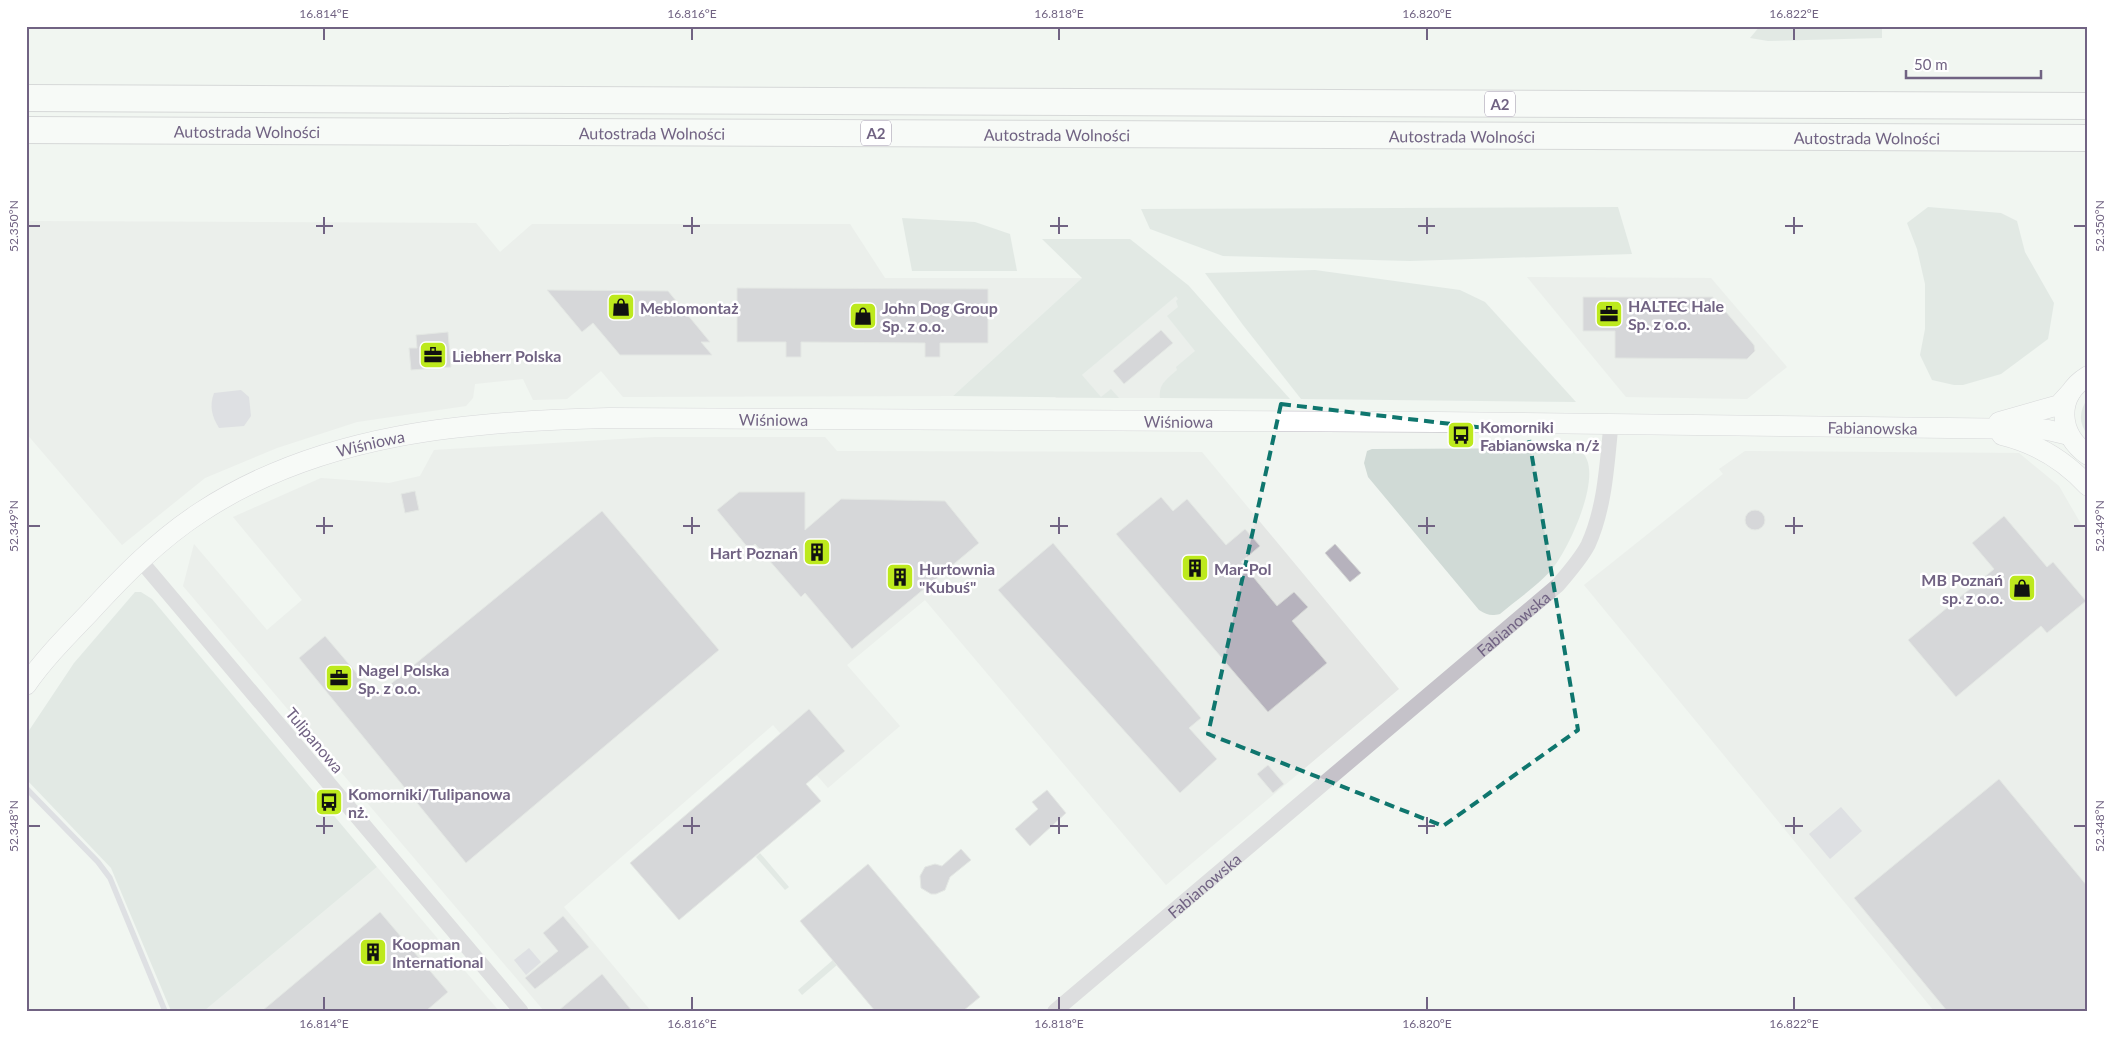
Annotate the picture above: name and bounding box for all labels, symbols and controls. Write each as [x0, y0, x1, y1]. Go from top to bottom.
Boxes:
text: 16.814°E [299, 6, 349, 21]
text: 16.816°E [667, 6, 717, 21]
text: 16.818°E [1034, 6, 1084, 21]
text: 16.820°E [1402, 6, 1452, 21]
text: 16.822°E [1769, 6, 1819, 21]
scale bar [1906, 48, 2042, 80]
text: 50 m [1914, 55, 1948, 73]
road number: A2 [1485, 92, 1515, 116]
road number: A2 [861, 120, 891, 146]
street label: Autostrada Wolności [174, 121, 320, 141]
street label: Autostrada Wolności [579, 123, 725, 142]
street label: Autostrada Wolności [984, 124, 1130, 144]
street label: Autostrada Wolności [1389, 126, 1535, 145]
street label: Autostrada Wolności [1794, 127, 1940, 147]
text: 52.350°N [6, 200, 21, 252]
text: 52.350°N [2092, 200, 2107, 252]
shop icon: Meblomontaż [606, 292, 636, 322]
place label: HALTEC Hale Sp. z o.o. [1628, 296, 1725, 333]
place label: Meblomontaż [640, 298, 739, 317]
place label: John Dog Group Sp. z o.o. [882, 298, 998, 335]
office icon: HALTEC Hale Sp. z o.o. [1594, 299, 1624, 329]
shop icon: John Dog Group Sp. z o.o. [848, 301, 878, 331]
office icon: Liebherr Polska [418, 340, 448, 370]
place label: Liebherr Polska [452, 346, 561, 365]
street label: Wiśniowa [739, 409, 808, 428]
street label: Wiśniowa [1144, 411, 1213, 430]
place label: Komorniki Fabianowska n/ż [1480, 417, 1599, 454]
street label: Fabianowska [1827, 417, 1918, 437]
bus stop icon: Komorniki Fabianowska n/ż [1446, 420, 1476, 450]
street label: Wiśniowa [334, 426, 406, 460]
text: 52.349°N [6, 500, 21, 552]
text: 52.349°N [2092, 500, 2107, 552]
building icon: Hart Poznań [802, 537, 832, 567]
place label: Hart Poznań [710, 543, 798, 562]
building icon: Mar-Pol [1180, 553, 1210, 583]
place label: Hurtownia "Kubuś" [919, 559, 995, 596]
place label: Mar-Pol [1214, 559, 1272, 578]
building icon: Hurtownia "Kubuś" [885, 562, 915, 592]
place label: MB Poznań sp. z o.o. [1921, 570, 2003, 607]
shop icon: MB Poznań sp. z o.o. [2007, 573, 2037, 603]
street label: Fabianowska [1472, 587, 1553, 660]
place label: Nagel Polska Sp. z o.o. [358, 660, 449, 697]
office icon: Nagel Polska Sp. z o.o. [324, 663, 354, 693]
street label: Tulipanowa [282, 703, 348, 777]
place label: Komorniki/Tulipanowa nż. [348, 784, 511, 821]
bus stop icon: Komorniki/Tulipanowa nż. [314, 787, 344, 817]
text: 52.348°N [6, 800, 21, 852]
text: 52.348°N [2092, 800, 2107, 852]
street label: Fabianowska [1163, 849, 1244, 921]
place label: Koopman International [392, 934, 484, 971]
building icon: Koopman International [358, 937, 388, 967]
text: 16.814°E [299, 1016, 349, 1031]
text: 16.816°E [667, 1016, 717, 1031]
text: 16.818°E [1034, 1016, 1084, 1031]
text: 16.820°E [1402, 1016, 1452, 1031]
text: 16.822°E [1769, 1016, 1819, 1031]

